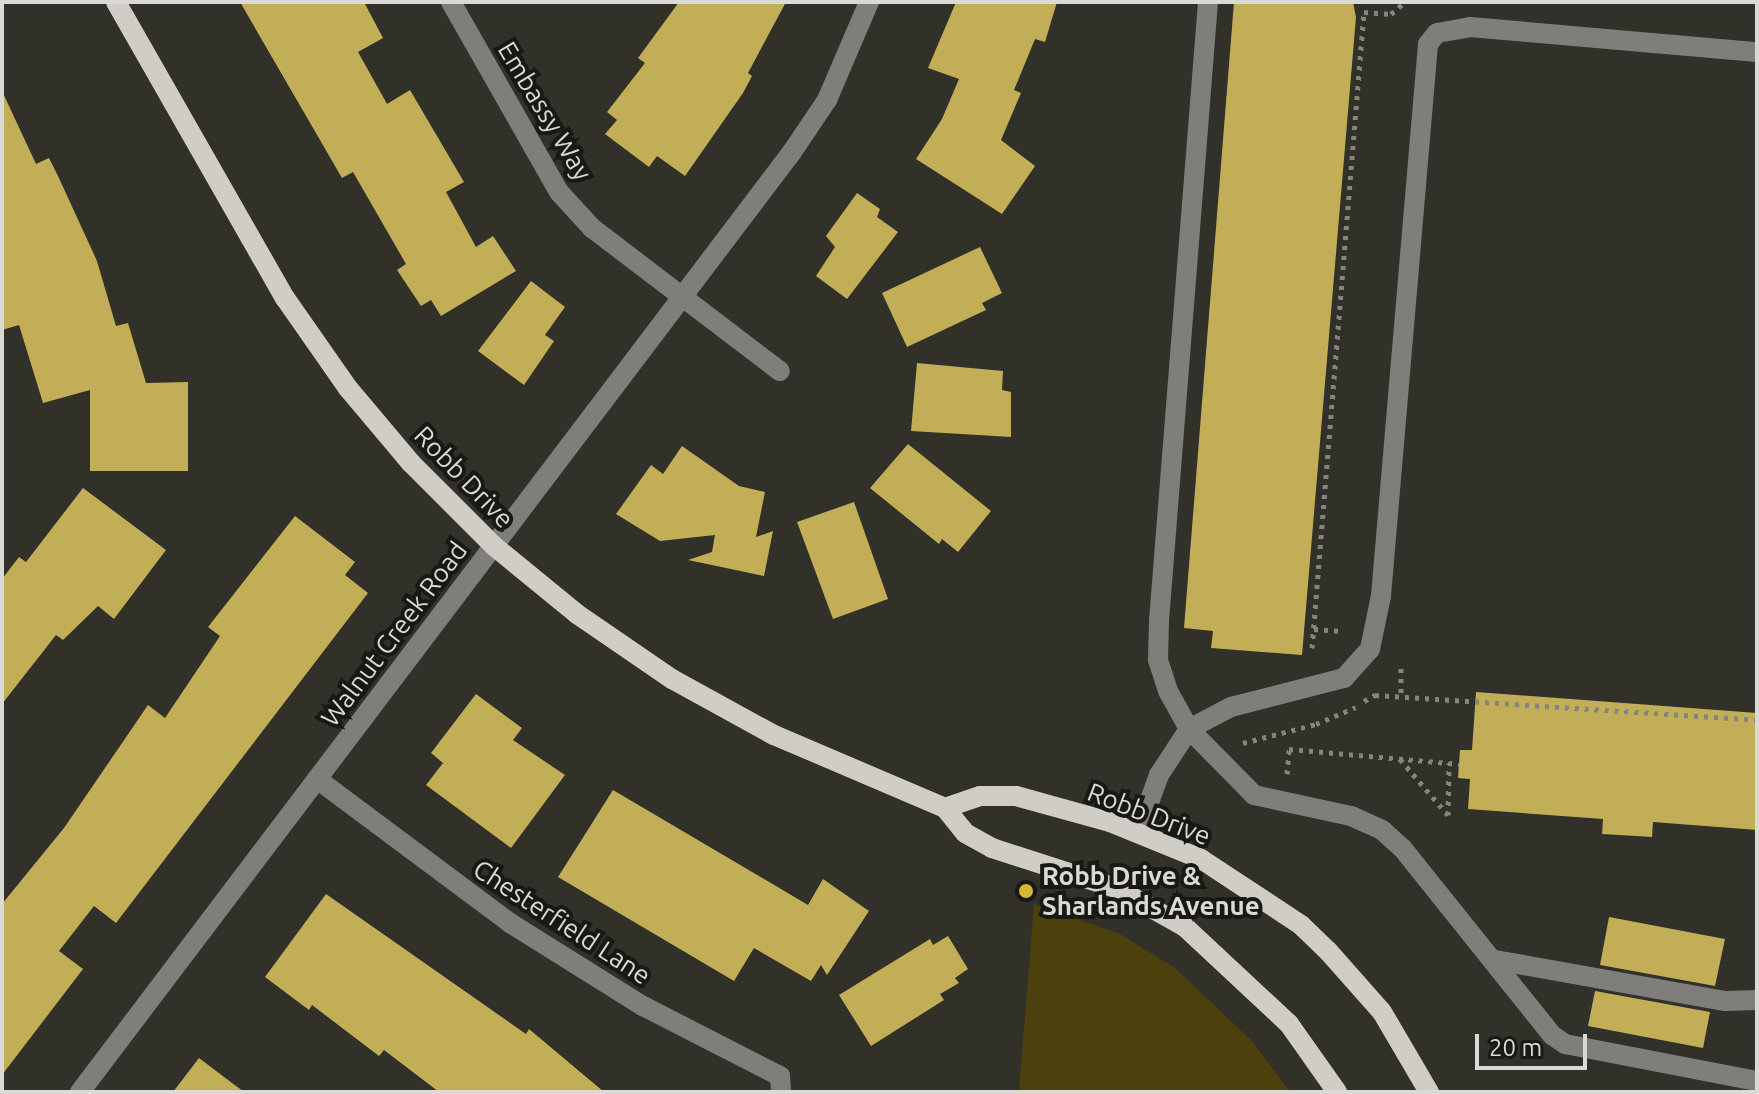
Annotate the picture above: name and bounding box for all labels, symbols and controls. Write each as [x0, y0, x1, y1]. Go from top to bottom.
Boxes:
street label: Embassy Way [491, 36, 599, 186]
street label: Robb Drive [408, 420, 520, 534]
street label: Walnut Creek Road [314, 536, 474, 732]
street label: Robb Drive [1083, 776, 1215, 852]
street label: Chesterfield Lane [467, 853, 657, 991]
place label: Robb Drive & Sharlands Avenue [1042, 860, 1260, 922]
marker: Robb Drive & Sharlands Avenue [1017, 882, 1035, 900]
scale bar [1479, 1018, 1591, 1068]
text: 20 m [1489, 1034, 1542, 1061]

